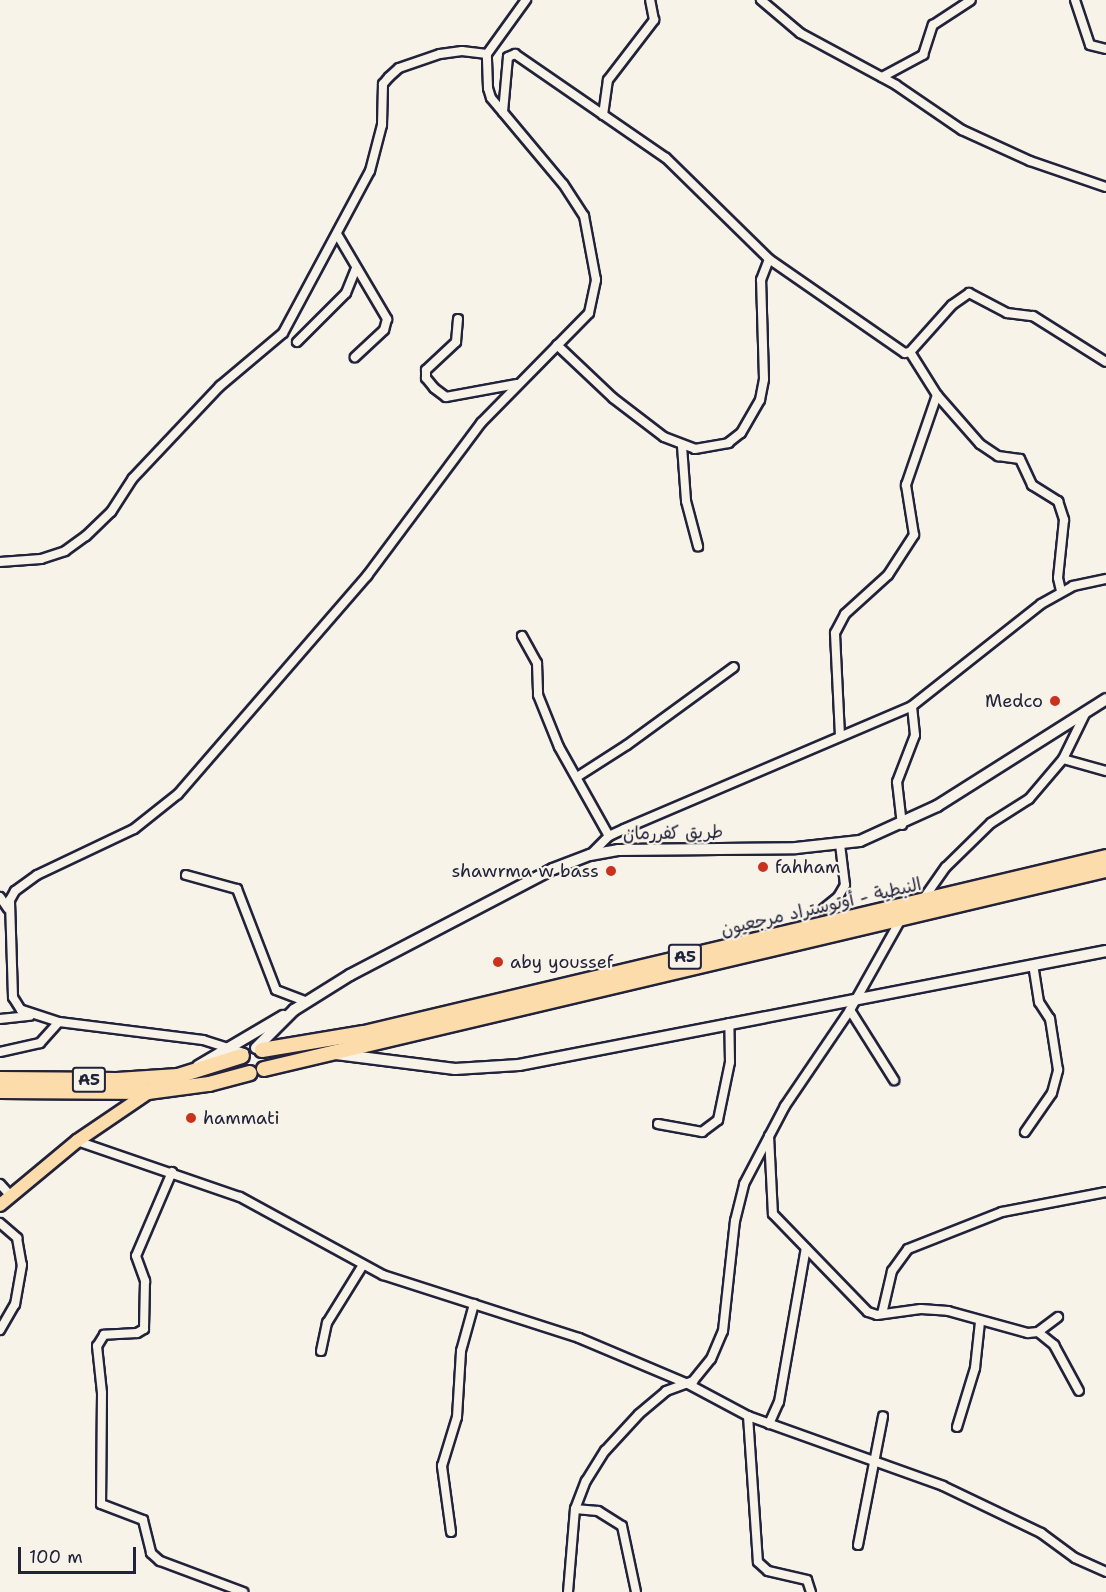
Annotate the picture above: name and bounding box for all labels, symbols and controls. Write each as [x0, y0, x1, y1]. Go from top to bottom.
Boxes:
place label: Medco [985, 690, 1043, 712]
marker: Medco [1048, 694, 1062, 708]
street label: طريق كفررمان [623, 821, 723, 845]
place label: fahham [775, 856, 841, 878]
place label: shawrma w bass [451, 860, 599, 882]
marker: fahham [756, 860, 770, 874]
marker: shawrma w bass [604, 864, 618, 878]
street label: النبطية - أوتوستراد مرجعيون [719, 873, 923, 941]
road number: A5 [667, 944, 703, 970]
place label: aby youssef [510, 951, 613, 973]
marker: aby youssef [491, 955, 505, 969]
road number: A5 [71, 1067, 107, 1093]
place label: hammati [203, 1107, 280, 1129]
marker: hammati [184, 1111, 198, 1125]
scale bar [21, 1535, 140, 1573]
text: 100 m [29, 1545, 83, 1569]

